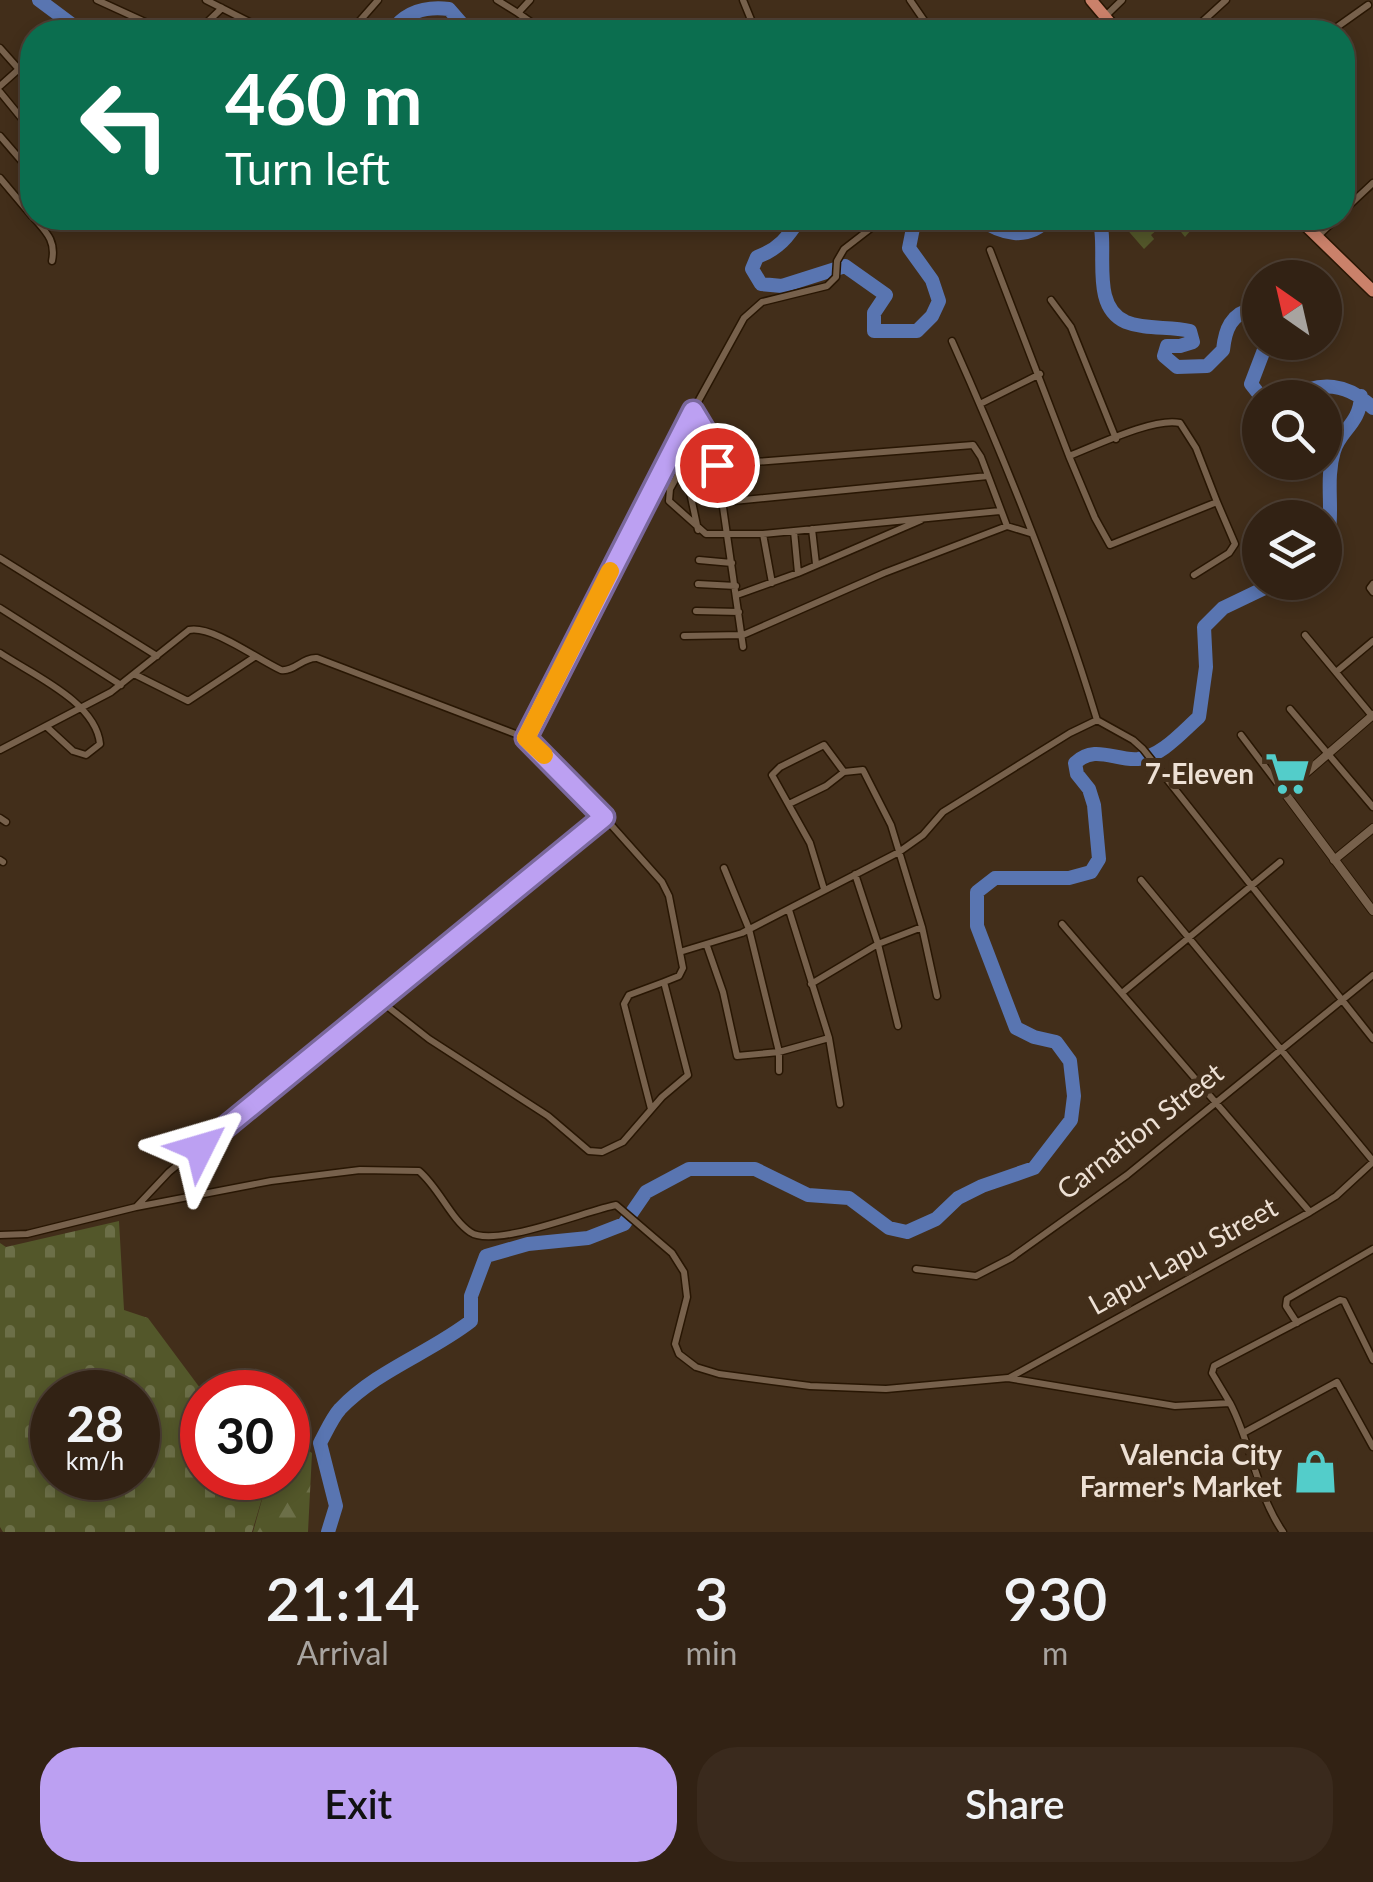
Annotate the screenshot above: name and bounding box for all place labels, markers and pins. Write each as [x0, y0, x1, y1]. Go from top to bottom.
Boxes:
pin [675, 423, 760, 508]
supermarket icon: 7-Eleven [1263, 750, 1311, 798]
place label: 7-Eleven [1145, 756, 1254, 790]
place label: Valencia City Farmer's Market [1080, 1437, 1283, 1503]
shop icon: Valencia City Farmer's Market [1291, 1447, 1339, 1495]

